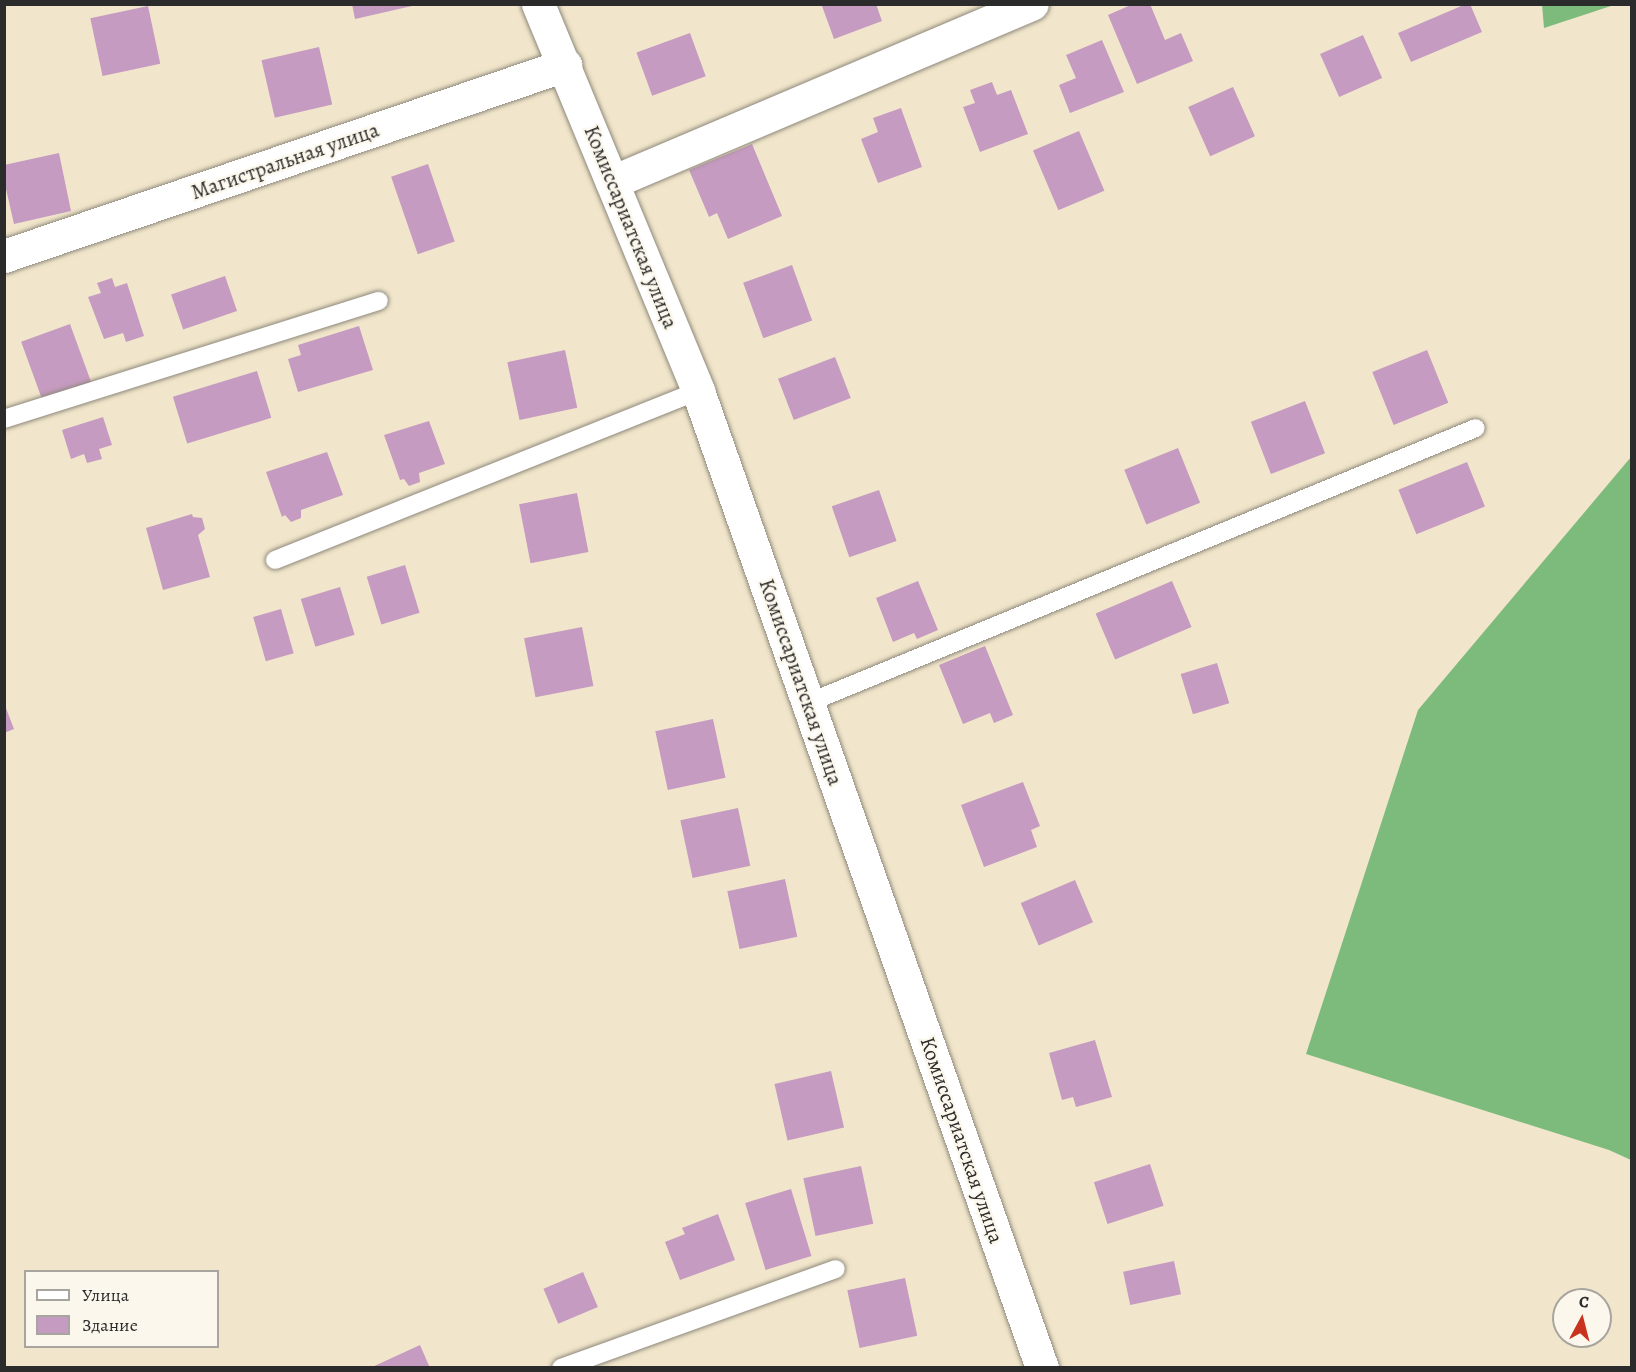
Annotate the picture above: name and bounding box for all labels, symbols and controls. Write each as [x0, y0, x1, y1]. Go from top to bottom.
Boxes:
street label: Магистральная улица [188, 117, 382, 205]
street label: Комиссариатская улица [579, 122, 683, 332]
street label: Комиссариатская улица [754, 575, 848, 789]
street label: Комиссариатская улица [915, 1033, 1009, 1247]
legend [24, 1270, 219, 1348]
text: Улица [82, 1283, 129, 1307]
north arrow [1552, 1288, 1612, 1348]
text: С [1578, 1291, 1590, 1314]
text: Здание [82, 1313, 138, 1337]

